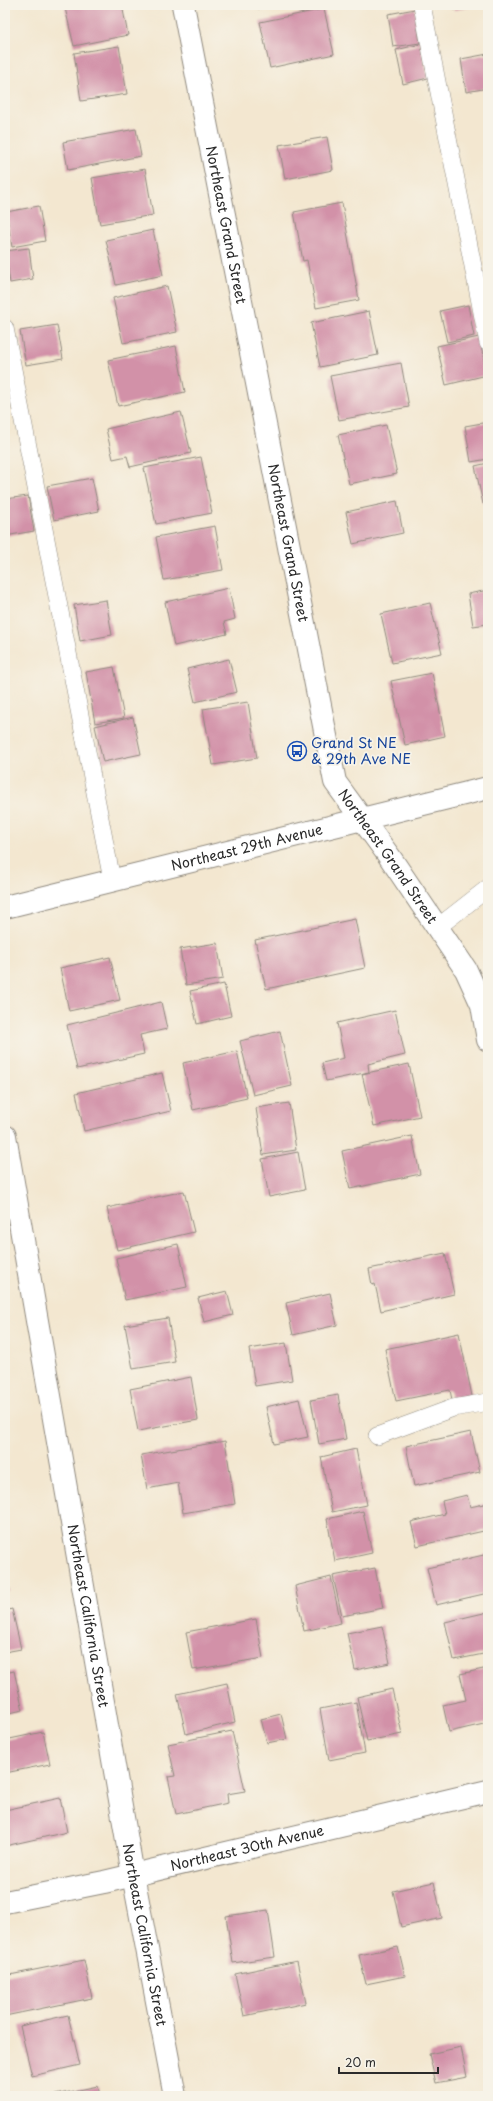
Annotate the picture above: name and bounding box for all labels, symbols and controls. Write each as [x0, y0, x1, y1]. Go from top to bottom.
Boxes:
street label: Northeast Grand Street [201, 144, 252, 306]
street label: Northeast Grand Street [263, 462, 314, 624]
place label: Grand St NE & 29th Ave NE [311, 732, 411, 769]
bus stop icon: Grand St NE & 29th Ave NE [286, 740, 308, 762]
street label: Northeast Grand Street [333, 784, 443, 928]
street label: Northeast 29th Avenue [169, 818, 325, 876]
street label: Northeast California Street [62, 1523, 115, 1709]
street label: Northeast 30th Avenue [168, 1819, 326, 1876]
street label: Northeast California Street [118, 1842, 173, 2028]
scale bar [339, 2049, 438, 2075]
text: 20 m [345, 2053, 376, 2071]

